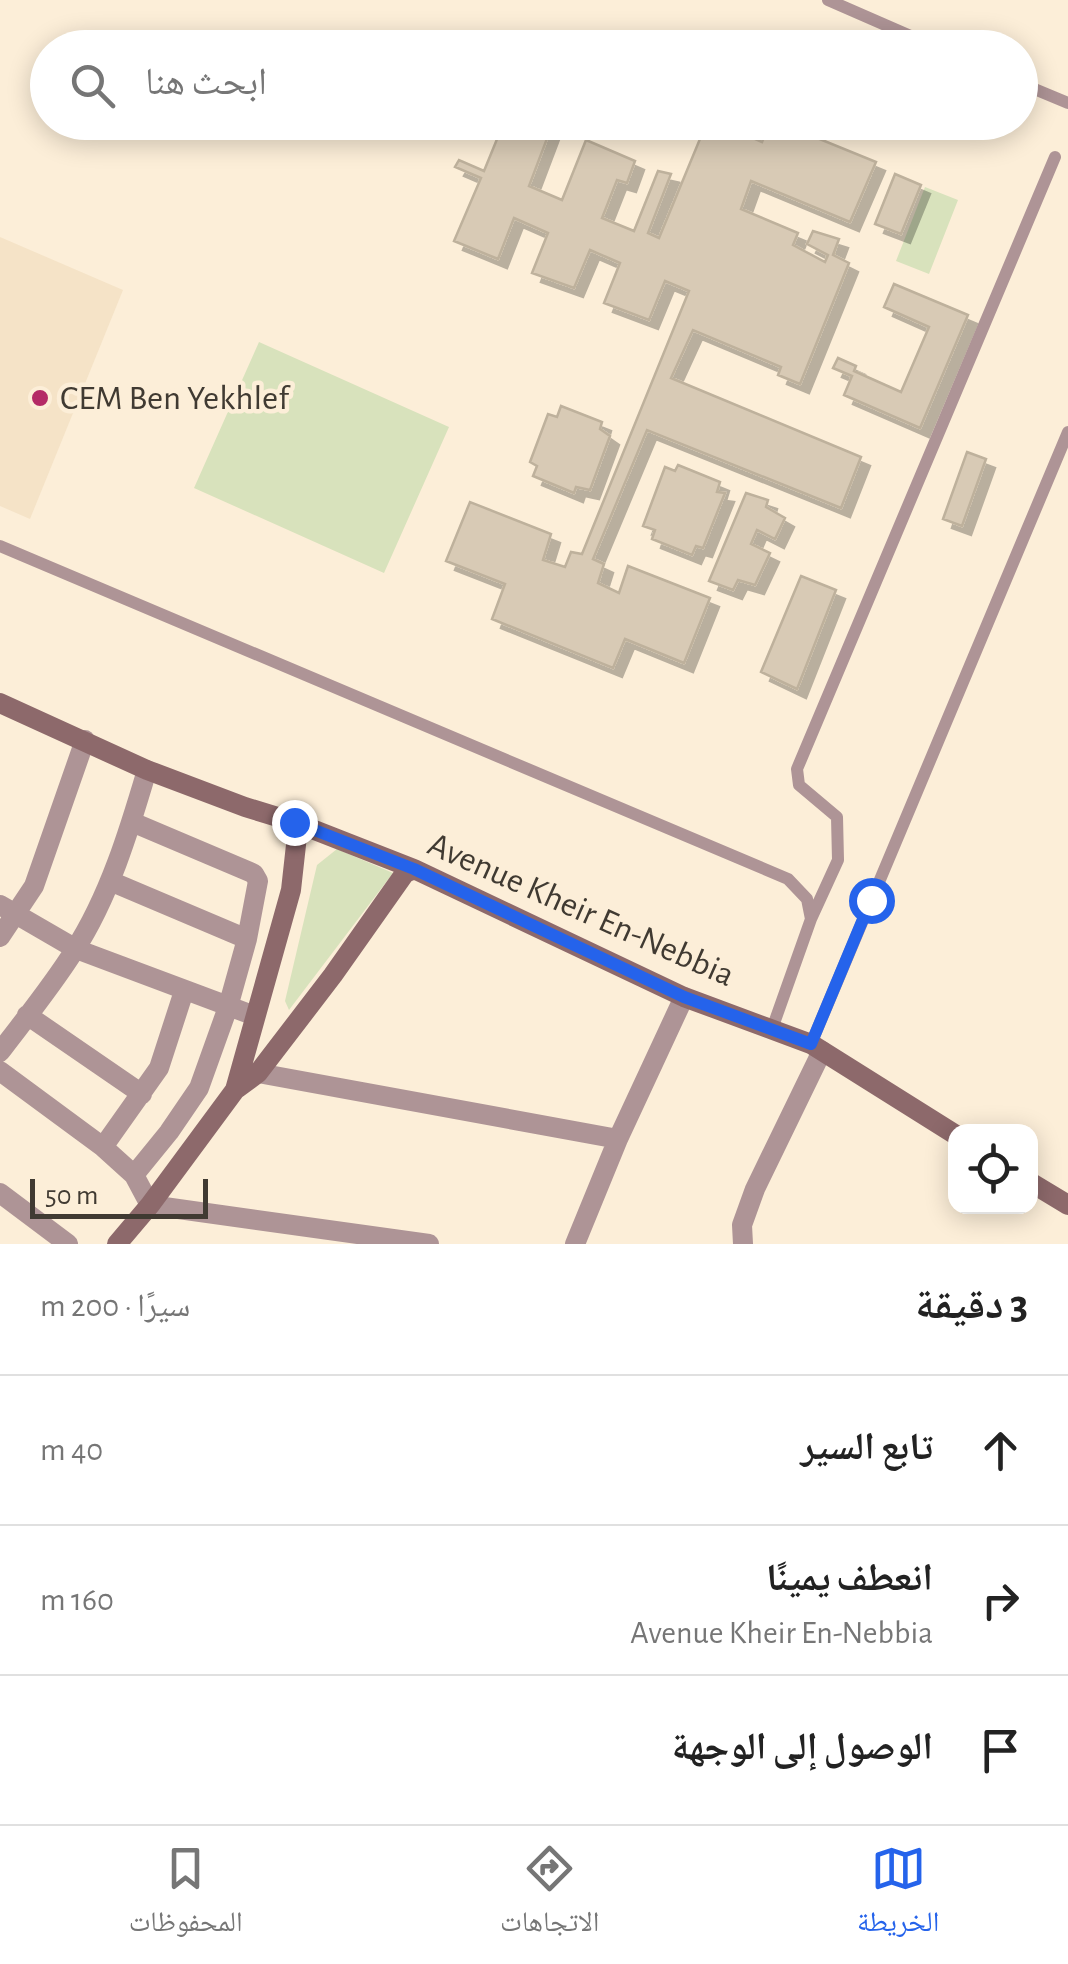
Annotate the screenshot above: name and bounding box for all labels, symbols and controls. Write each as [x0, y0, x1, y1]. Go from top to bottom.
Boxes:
search box [30, 30, 1038, 140]
icon: search [65, 58, 120, 113]
text: ابحث هنا [145, 64, 267, 102]
place label: CEM Ben Yekhlef [60, 381, 291, 416]
marker: CEM Ben Yekhlef [29, 387, 51, 409]
route end [272, 800, 318, 846]
street label: Avenue Kheir En-Nebbia [423, 827, 739, 993]
route start [849, 878, 895, 924]
map controls [948, 1124, 1038, 1214]
button: locate [948, 1124, 1038, 1214]
scale bar [30, 1174, 208, 1218]
text: 50 m [45, 1182, 99, 1210]
text: 3 دقيقة [915, 1284, 1028, 1326]
text: سيرًا · 200 m [40, 1290, 190, 1322]
icon: ahead [973, 1423, 1028, 1478]
text: تابع السير [800, 1429, 933, 1467]
text: 40 m [40, 1434, 103, 1466]
text: انعطف يمينًا [766, 1560, 933, 1598]
icon: right [973, 1573, 1028, 1628]
text: 160 m [40, 1584, 114, 1616]
text: Avenue Kheir En-Nebbia [630, 1617, 933, 1649]
icon: arrive [973, 1723, 1028, 1778]
text: الوصول إلى الوجهة [672, 1729, 933, 1767]
tab: المحفوظات [129, 1841, 243, 1949]
tab: الاتجاهات [500, 1841, 599, 1949]
tab: الخريطة [857, 1841, 939, 1949]

